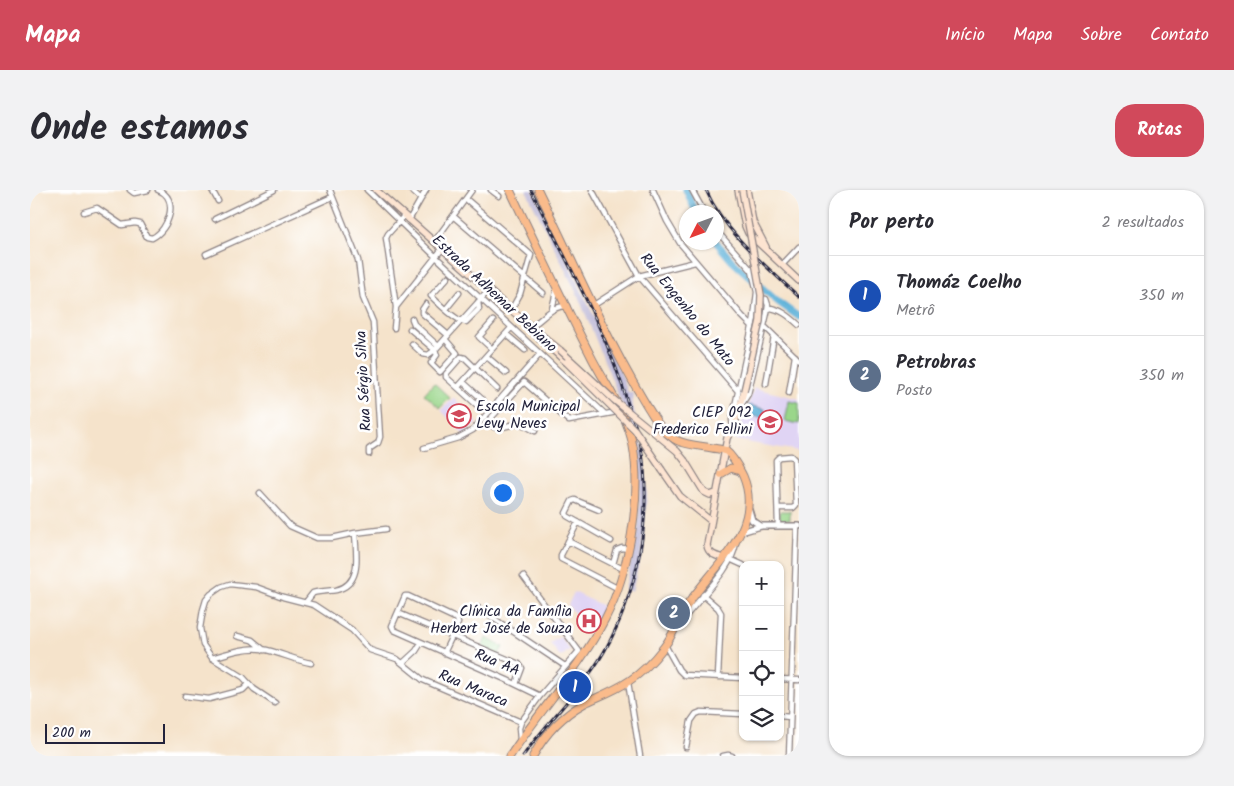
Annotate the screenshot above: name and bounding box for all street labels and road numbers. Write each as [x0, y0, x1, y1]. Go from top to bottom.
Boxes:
street label: Estrada Adhemar Bebiano [426, 229, 562, 359]
street label: Rua Engenho do Mato [634, 248, 741, 372]
street label: Rua Sérgio Silva [349, 330, 379, 432]
street label: Rua AA [471, 643, 523, 683]
street label: Rua Maraca [434, 664, 512, 714]

